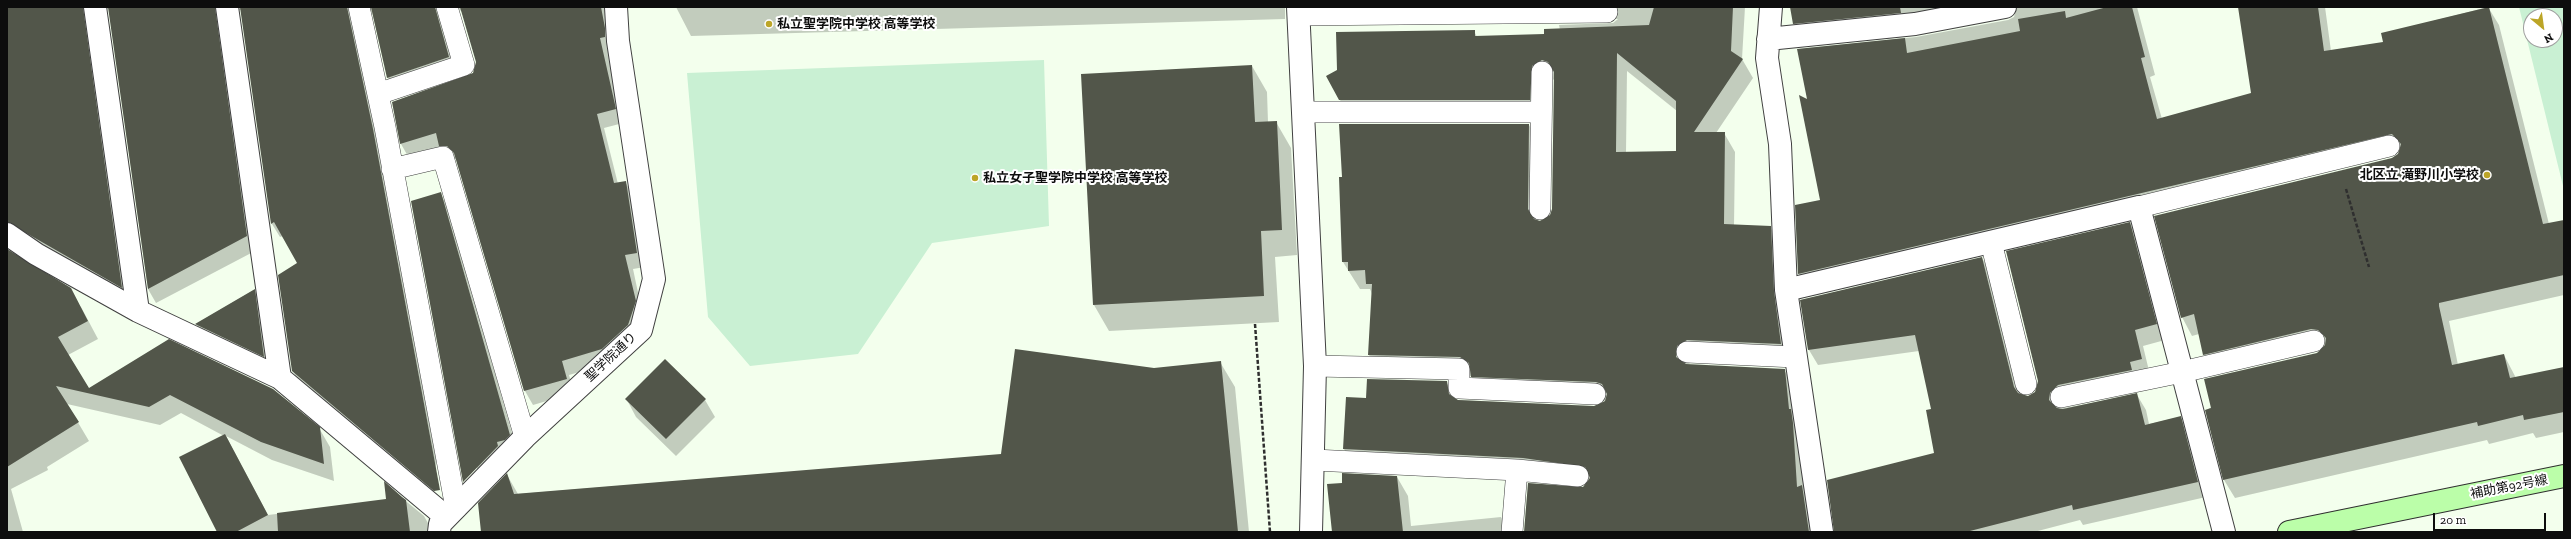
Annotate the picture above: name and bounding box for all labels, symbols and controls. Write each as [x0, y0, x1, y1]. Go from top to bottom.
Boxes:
north arrow [2523, 8, 2563, 48]
place label: 私立聖学院中学校 高等学校 [777, 16, 935, 32]
marker: 私立聖学院中学校 高等学校 [764, 19, 774, 29]
text: N [2542, 30, 2555, 46]
place label: 北区立 滝野川小学校 [2360, 167, 2479, 183]
place label: 私立女子聖学院中学校 高等学校 [983, 170, 1167, 186]
marker: 北区立 滝野川小学校 [2482, 170, 2492, 180]
marker: 私立女子聖学院中学校 高等学校 [970, 173, 980, 183]
street label: 聖学院通り [582, 329, 640, 385]
street label: 補助第92号線 [2469, 472, 2549, 502]
scale bar [2435, 505, 2548, 531]
text: 20 m [2440, 513, 2466, 527]

